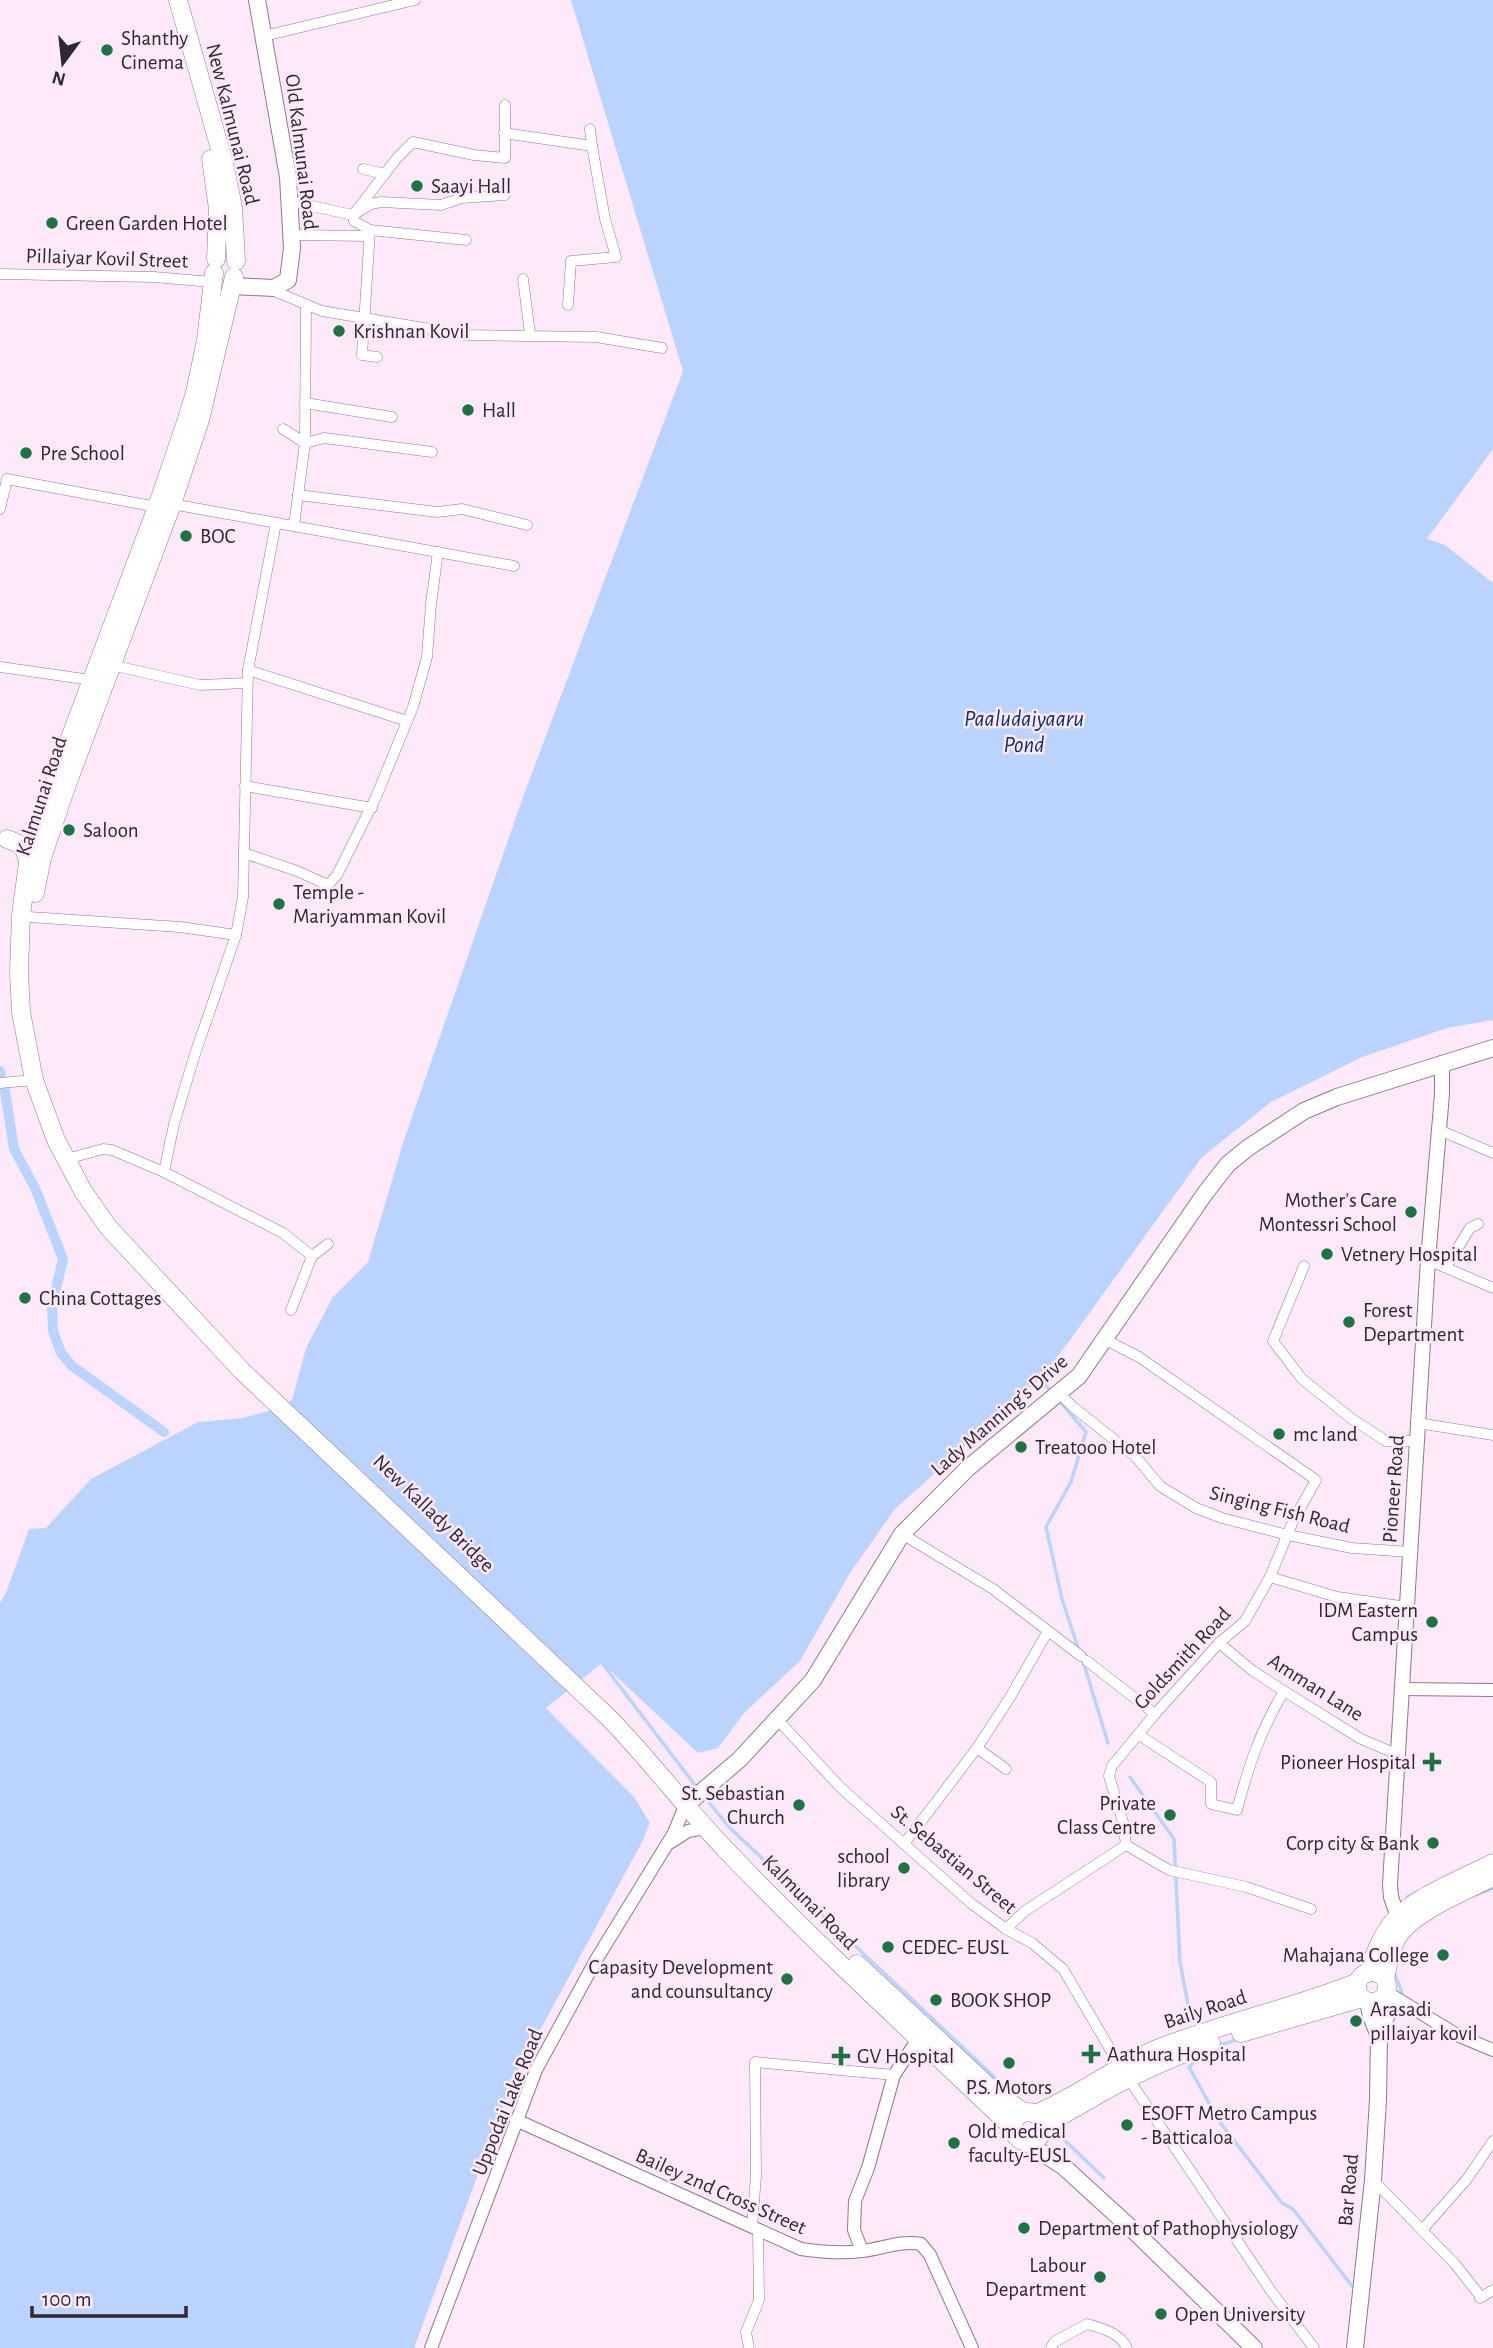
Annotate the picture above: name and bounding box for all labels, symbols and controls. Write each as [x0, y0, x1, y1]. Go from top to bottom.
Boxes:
north arrow [28, 28, 98, 98]
place label: Shanthy Cinema [121, 28, 188, 73]
street label: New Kalmunai Road [202, 41, 263, 207]
marker: Shanthy Cinema [99, 42, 115, 58]
text: N [50, 67, 68, 89]
street label: Old Kalmunai Road [282, 73, 322, 231]
place label: Saayi Hall [431, 176, 511, 197]
marker: Saayi Hall [409, 178, 425, 194]
place label: Green Garden Hotel [66, 213, 228, 234]
marker: Green Garden Hotel [44, 215, 60, 231]
street label: Pillaiyar Kovil Street [25, 245, 189, 272]
place label: Krishnan Kovil [353, 321, 469, 342]
marker: Krishnan Kovil [331, 323, 347, 339]
place label: Hall [482, 400, 516, 421]
marker: Hall [460, 402, 476, 418]
place label: Pre School [40, 443, 125, 464]
marker: Pre School [18, 445, 34, 461]
place label: BOC [200, 526, 236, 547]
marker: BOC [178, 528, 194, 544]
water label: Paaludaiyaaru Pond [964, 708, 1084, 757]
street label: Kalmunai Road [12, 734, 71, 859]
place label: Saloon [83, 820, 139, 841]
marker: Saloon [61, 822, 77, 838]
place label: Temple - Mariyamman Kovil [293, 882, 446, 927]
marker: Temple - Mariyamman Kovil [271, 896, 287, 912]
place label: Mother's Care Montessri School [1259, 1190, 1397, 1235]
marker: Mother's Care Montessri School [1403, 1204, 1419, 1220]
place label: Vetnery Hospital [1341, 1244, 1478, 1265]
marker: Vetnery Hospital [1319, 1246, 1335, 1262]
place label: China Cottages [39, 1288, 162, 1309]
marker: China Cottages [17, 1290, 33, 1306]
place label: Forest Department [1363, 1300, 1464, 1345]
marker: Forest Department [1341, 1314, 1357, 1330]
street label: Lady Manning’s Drive [927, 1351, 1072, 1480]
place label: mc land [1293, 1424, 1358, 1445]
marker: mc land [1271, 1426, 1287, 1442]
street label: Pioneer Road [1379, 1434, 1408, 1544]
place label: Treatooo Hotel [1035, 1437, 1156, 1458]
marker: Treatooo Hotel [1013, 1439, 1029, 1455]
street label: New Kallady Bridge [369, 1450, 498, 1576]
street label: Singing Fish Road [1208, 1482, 1352, 1537]
place label: IDM Eastern Campus [1318, 1600, 1418, 1645]
street label: Goldsmith Road [1130, 1603, 1235, 1713]
marker: IDM Eastern Campus [1424, 1614, 1440, 1630]
street label: Amman Lane [1264, 1650, 1367, 1725]
place label: Pioneer Hospital [1280, 1752, 1416, 1773]
marker: Pioneer Hospital [1422, 1752, 1442, 1772]
place label: St. Sebastian Church [681, 1783, 785, 1828]
place label: Private Class Centre [1057, 1793, 1156, 1838]
marker: St. Sebastian Church [791, 1797, 807, 1813]
street label: St. Sebastian Street [887, 1801, 1021, 1918]
marker: Private Class Centre [1162, 1807, 1178, 1823]
place label: Corp city & Bank [1286, 1833, 1419, 1854]
marker: Corp city & Bank [1425, 1835, 1441, 1851]
place label: school library [837, 1846, 890, 1891]
street label: Kalmunai Road [758, 1851, 861, 1954]
marker: school library [896, 1860, 912, 1876]
place label: CEDEC- EUSL [902, 1937, 1009, 1958]
marker: CEDEC- EUSL [880, 1939, 896, 1955]
place label: Mahajana College [1283, 1945, 1429, 1966]
marker: Mahajana College [1435, 1947, 1451, 1963]
place label: Capasity Development and counsultancy [588, 1957, 773, 2002]
marker: Capasity Development and counsultancy [779, 1971, 795, 1987]
street label: Baily Road [1161, 1986, 1249, 2033]
place label: BOOK SHOP [950, 1990, 1051, 2011]
marker: BOOK SHOP [928, 1992, 944, 2008]
place label: Arasadi pillaiyar kovil [1370, 1999, 1478, 2044]
marker: Arasadi pillaiyar kovil [1348, 2013, 1364, 2029]
street label: Uppodai Lake Road [468, 2026, 546, 2179]
marker: Aathura Hospital [1081, 2044, 1101, 2064]
place label: Aathura Hospital [1107, 2044, 1246, 2065]
marker: GV Hospital [831, 2046, 851, 2066]
place label: GV Hospital [857, 2046, 954, 2067]
marker: P.S. Motors [1001, 2055, 1017, 2071]
place label: P.S. Motors [966, 2077, 1052, 2098]
place label: ESOFT Metro Campus - Batticaloa [1141, 2103, 1317, 2148]
marker: ESOFT Metro Campus - Batticaloa [1119, 2117, 1135, 2133]
place label: Old medical faculty-EUSL [968, 2121, 1071, 2166]
marker: Old medical faculty-EUSL [946, 2135, 962, 2151]
street label: Bailey 2nd Cross Street [632, 2144, 809, 2239]
street label: Bar Road [1335, 2153, 1362, 2227]
place label: Department of Pathophysiology [1038, 2218, 1298, 2239]
marker: Department of Pathophysiology [1016, 2220, 1032, 2236]
place label: Labour Department [985, 2255, 1086, 2300]
marker: Labour Department [1092, 2269, 1108, 2285]
scale bar [32, 2274, 186, 2318]
text: 100 m [42, 2289, 92, 2310]
place label: Open University [1175, 2304, 1305, 2325]
marker: Open University [1153, 2306, 1169, 2322]

